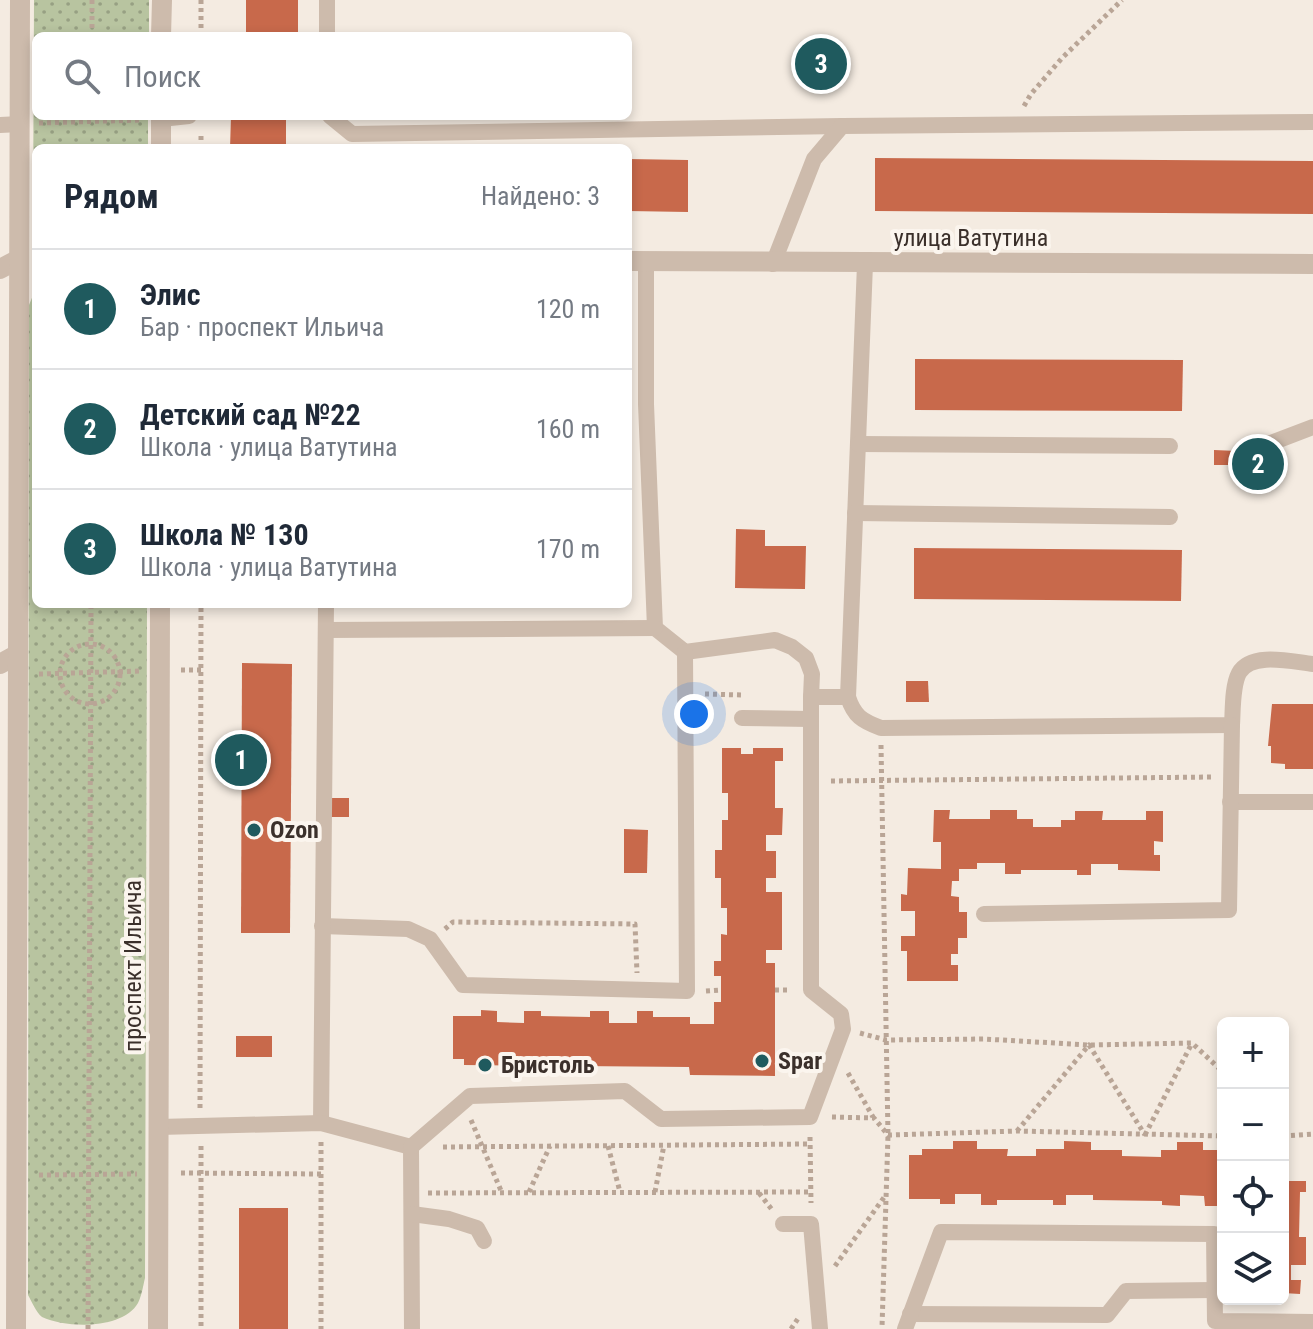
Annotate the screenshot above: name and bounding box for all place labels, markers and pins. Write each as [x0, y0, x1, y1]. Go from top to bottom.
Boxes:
pin: 3 [795, 34, 847, 94]
pin: 2 [1232, 434, 1284, 494]
pin: 1 [215, 730, 267, 790]
place label: Ozon [270, 816, 319, 844]
marker: Ozon [245, 821, 263, 839]
place label: Spar [778, 1047, 822, 1075]
place label: Бристоль [501, 1051, 595, 1079]
marker: Spar [753, 1052, 771, 1070]
marker: Бристоль [476, 1056, 494, 1074]

